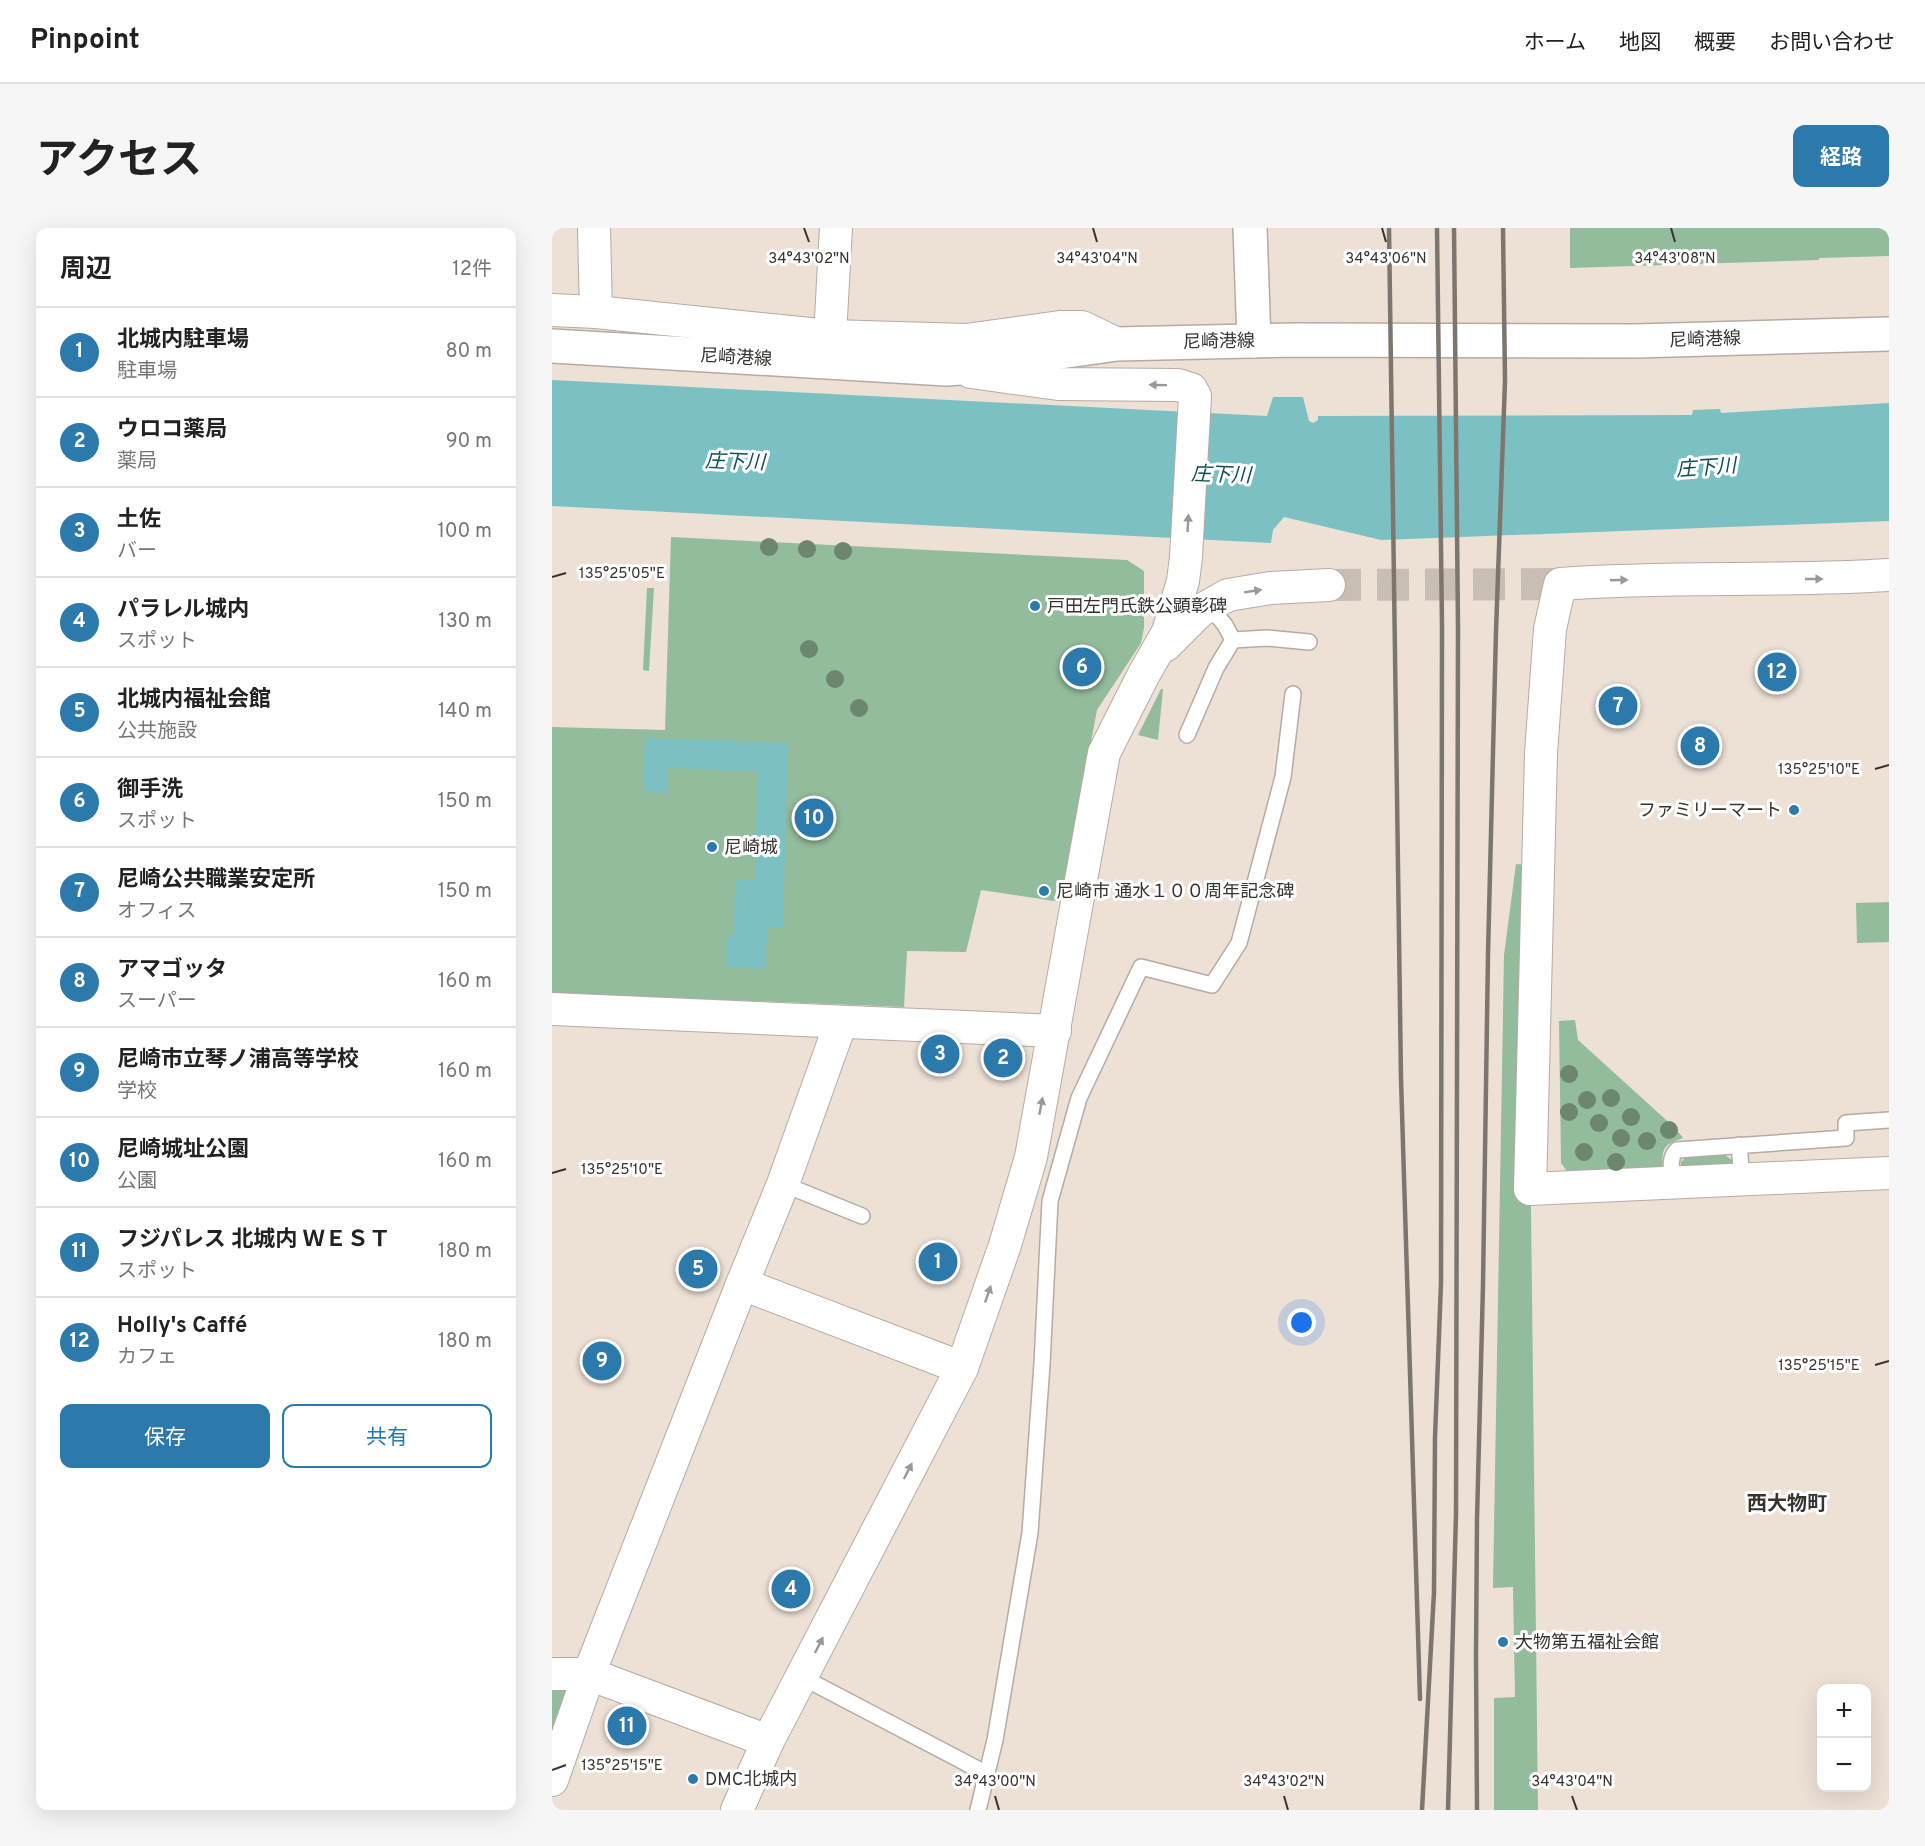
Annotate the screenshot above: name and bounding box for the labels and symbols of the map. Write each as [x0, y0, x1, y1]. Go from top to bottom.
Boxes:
text: 34°43'02"N [768, 250, 850, 269]
text: 34°43'04"N [1056, 250, 1138, 269]
text: 34°43'06"N [1345, 250, 1427, 269]
text: 34°43'08"N [1634, 250, 1716, 269]
street label: 尼崎港線 [1669, 328, 1741, 353]
street label: 尼崎港線 [1183, 330, 1255, 355]
street label: 尼崎港線 [699, 345, 772, 372]
one-way arrow [1148, 380, 1167, 390]
water label: 庄下川 [704, 449, 767, 477]
water label: 庄下川 [1675, 454, 1739, 484]
water label: 庄下川 [1190, 462, 1253, 490]
one-way arrow [1184, 514, 1193, 533]
text: 135°25'05"E [579, 565, 665, 584]
one-way arrow [1804, 574, 1823, 584]
one-way arrow [1609, 576, 1628, 585]
one-way arrow [1244, 586, 1263, 595]
place label: 戸田左門氏鉄公顕彰碑 [1047, 596, 1227, 619]
marker: 戸田左門氏鉄公顕彰碑 [1028, 599, 1042, 613]
pin: 6 [1062, 644, 1102, 690]
pin: 12 [1758, 650, 1796, 694]
pin: 7 [1598, 684, 1638, 728]
pin: 8 [1680, 724, 1720, 768]
text: 135°25'10"E [1778, 761, 1860, 780]
pin: 10 [794, 796, 834, 840]
place label: ファミリーマート [1638, 800, 1782, 823]
marker: ファミリーマート [1787, 803, 1801, 817]
place label: 尼崎城 [724, 837, 778, 860]
marker: 尼崎城 [705, 840, 719, 854]
place label: 尼崎市 通水１００周年記念碑 [1056, 881, 1294, 904]
marker: 尼崎市 通水１００周年記念碑 [1037, 884, 1051, 898]
pin: 3 [920, 1032, 960, 1076]
pin: 2 [984, 1036, 1022, 1080]
one-way arrow [1037, 1097, 1046, 1116]
text: 135°25'10"E [581, 1161, 663, 1180]
pin: 1 [918, 1240, 958, 1284]
pin: 5 [678, 1246, 718, 1292]
one-way arrow [983, 1285, 993, 1303]
your location [1287, 1308, 1316, 1337]
pin: 9 [583, 1338, 622, 1384]
text: 135°25'15"E [1778, 1357, 1860, 1376]
one-way arrow [904, 1463, 913, 1480]
district label: 西大物町 [1747, 1492, 1827, 1518]
pin: 4 [772, 1566, 810, 1612]
place label: 大物第五福祉会館 [1515, 1632, 1659, 1655]
marker: 大物第五福祉会館 [1496, 1635, 1510, 1649]
one-way arrow [814, 1636, 824, 1653]
pin: 11 [608, 1704, 646, 1748]
text: 135°25'15"E [581, 1757, 663, 1776]
place label: DMC北城内 [705, 1769, 797, 1792]
marker: DMC北城内 [686, 1772, 700, 1786]
text: 34°43'00"N [954, 1773, 1036, 1792]
text: 34°43'02"N [1243, 1773, 1325, 1792]
text: 34°43'04"N [1531, 1773, 1613, 1792]

